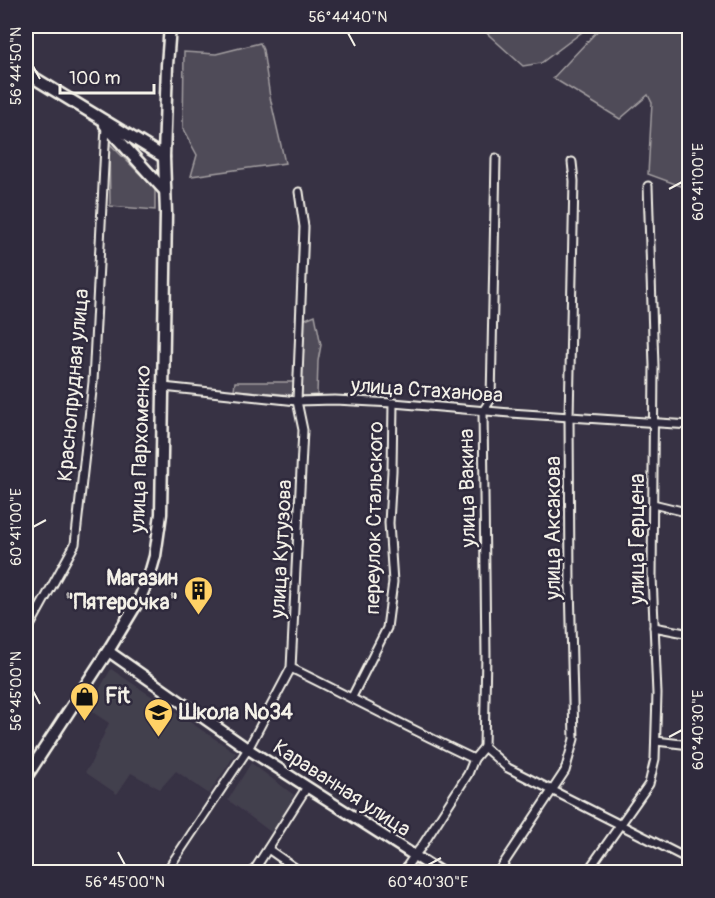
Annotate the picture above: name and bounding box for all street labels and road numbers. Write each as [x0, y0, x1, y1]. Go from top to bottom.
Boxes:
street label: Краснопрудная улица [52, 288, 95, 483]
street label: улица Пархоменко [124, 365, 157, 534]
street label: улица Стаханова [349, 372, 504, 409]
street label: переулок Стальского [359, 421, 390, 615]
street label: улица Вакина [453, 428, 482, 549]
street label: улица Аксакова [540, 456, 567, 601]
street label: улица Герцена [624, 474, 651, 605]
street label: улица Кутузова [264, 479, 299, 620]
street label: Караванная улица [268, 734, 416, 843]

